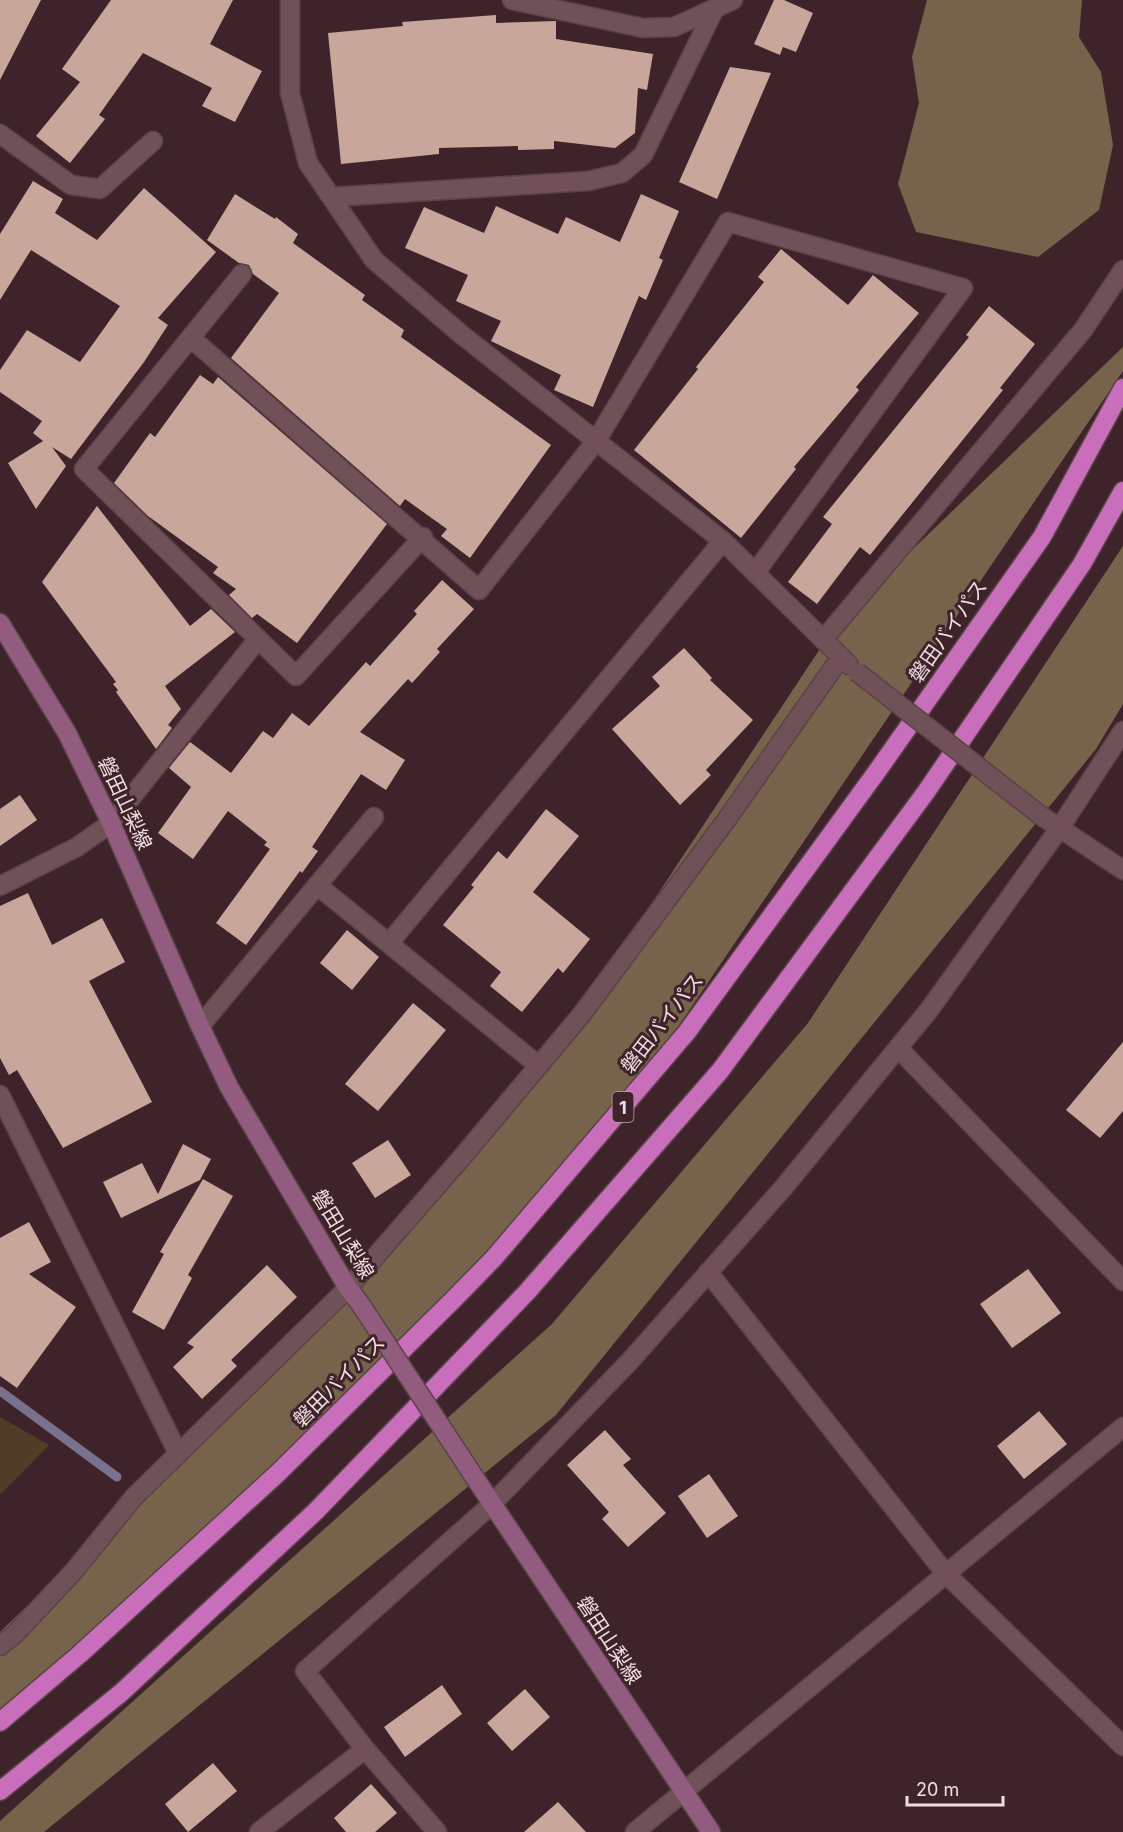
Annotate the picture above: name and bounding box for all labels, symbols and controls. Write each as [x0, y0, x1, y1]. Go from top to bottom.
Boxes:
street label: 磐田バイパス [904, 575, 992, 687]
street label: 磐田山梨線 [93, 753, 157, 853]
street label: 磐田バイパス [616, 968, 708, 1078]
road number: 1 [612, 1092, 634, 1122]
street label: 磐田山梨線 [307, 1185, 379, 1283]
street label: 磐田バイパス [288, 1330, 390, 1432]
street label: 磐田山梨線 [572, 1592, 646, 1688]
scale bar [907, 1769, 1003, 1807]
text: 20 m [916, 1779, 959, 1800]

